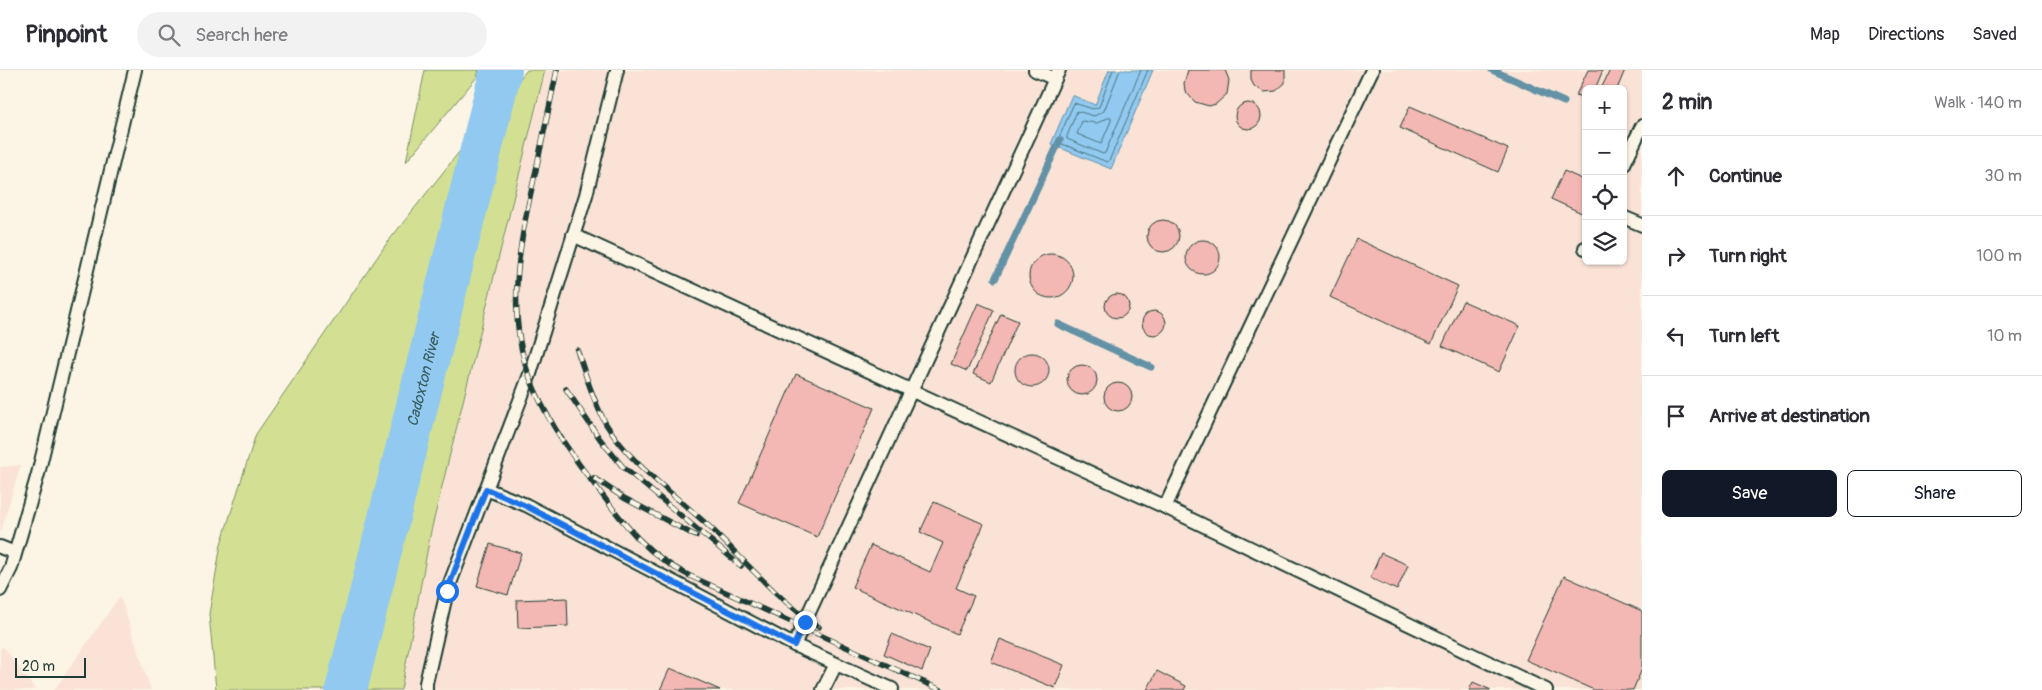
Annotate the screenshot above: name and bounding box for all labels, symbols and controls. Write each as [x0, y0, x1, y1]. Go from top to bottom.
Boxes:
search box [137, 12, 487, 57]
text: Pinpoint [25, 20, 107, 49]
icon: search [155, 21, 183, 49]
text: Search here [195, 23, 288, 47]
text: Map [1810, 23, 1840, 46]
text: Directions [1868, 23, 1944, 46]
text: Saved [1972, 23, 2017, 46]
map controls [1582, 85, 1627, 265]
button: + [1582, 85, 1627, 130]
text: 2 min [1662, 89, 1712, 116]
text: Walk · 140 m [1934, 93, 2022, 113]
button: − [1582, 130, 1627, 175]
icon: ahead [1662, 162, 1690, 190]
text: Continue [1709, 164, 1782, 188]
text: 30 m [1984, 166, 2022, 186]
button: locate [1582, 175, 1627, 220]
button: layers [1582, 220, 1627, 265]
icon: right [1662, 242, 1690, 270]
text: Turn right [1709, 244, 1787, 268]
text: 100 m [1976, 246, 2022, 266]
icon: left [1662, 322, 1690, 350]
text: Turn left [1709, 324, 1779, 348]
text: 10 m [1987, 326, 2022, 346]
water label: Cadoxton River [403, 329, 445, 428]
icon: arrive [1662, 402, 1690, 430]
text: Arrive at destination [1709, 404, 1870, 428]
button: Save [1662, 470, 1837, 517]
button: Share [1847, 470, 2022, 517]
route start [436, 580, 459, 603]
route end [794, 611, 817, 634]
scale bar [15, 655, 86, 678]
text: 20 m [22, 658, 55, 675]

